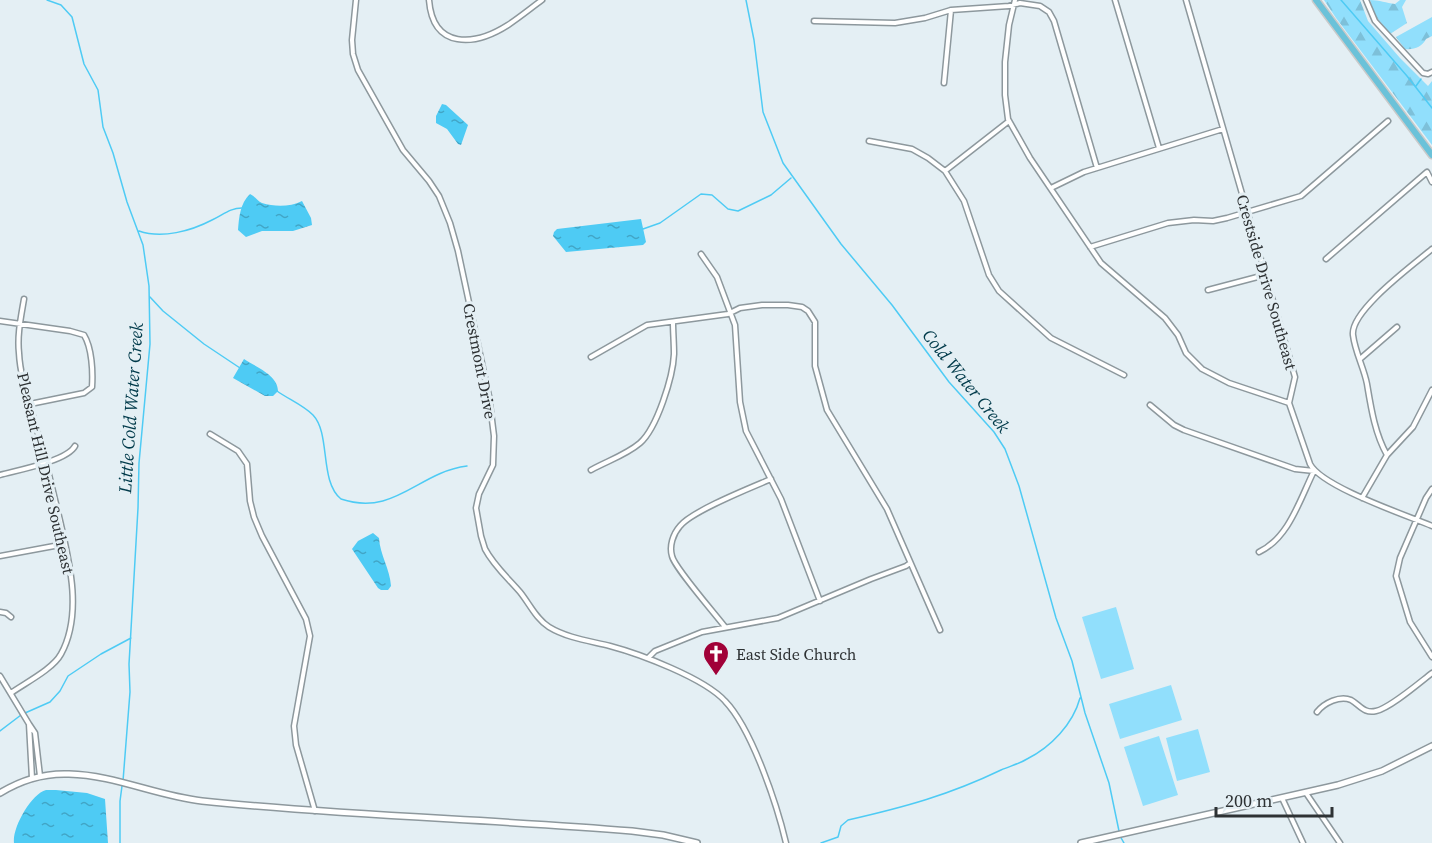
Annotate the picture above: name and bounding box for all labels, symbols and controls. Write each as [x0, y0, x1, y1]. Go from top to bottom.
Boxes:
street label: Crestside Drive Southeast [1231, 192, 1303, 373]
street label: Crestmont Drive [458, 301, 502, 421]
water label: Little Cold Water Creek [112, 321, 149, 495]
water label: Cold Water Creek [917, 323, 1016, 438]
street label: Pleasant Hill Drive Southeast [12, 370, 80, 577]
church icon: East Side Church [701, 639, 731, 677]
place label: East Side Church [736, 643, 857, 665]
scale bar [1216, 780, 1332, 818]
text: 200 m [1225, 788, 1272, 813]

